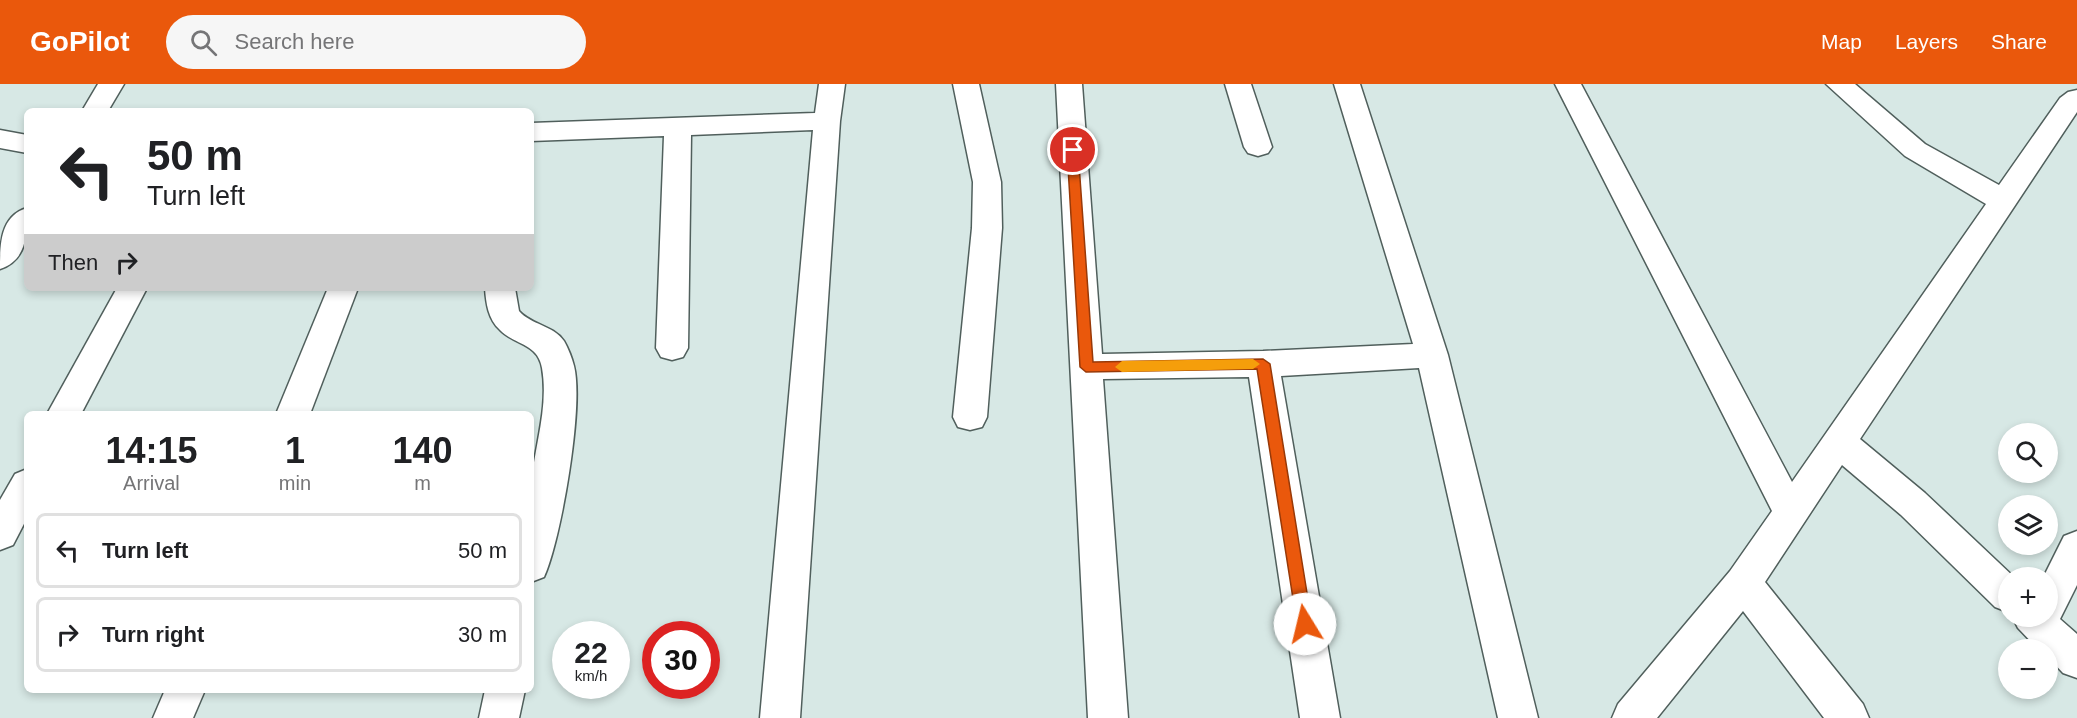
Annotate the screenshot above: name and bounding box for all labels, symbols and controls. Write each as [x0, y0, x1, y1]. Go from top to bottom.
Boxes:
search box [166, 15, 586, 69]
text: GoPilot [30, 26, 130, 57]
icon: search [187, 26, 220, 59]
text: Search here [235, 29, 354, 54]
text: Map [1821, 30, 1862, 53]
text: Layers [1895, 30, 1958, 53]
text: Share [1991, 30, 2047, 53]
pin [1047, 124, 1098, 175]
icon: left [48, 132, 126, 210]
text: 50 m [147, 132, 243, 179]
icon: arrive [1056, 133, 1089, 166]
text: Turn left [147, 181, 245, 211]
icon: right [110, 246, 143, 279]
text: Then [48, 250, 98, 275]
map controls [1998, 423, 2058, 699]
button: search [1998, 423, 2058, 483]
text: 14:15 [105, 430, 197, 471]
text: 1 [285, 430, 305, 471]
text: 140 [392, 430, 453, 471]
text: Arrival [123, 472, 180, 494]
text: min [279, 472, 311, 494]
text: m [414, 472, 431, 494]
button: layers [1998, 495, 2058, 555]
icon: left [51, 534, 84, 567]
text: Turn left [102, 538, 188, 563]
text: 50 m [458, 538, 507, 563]
button: + [1998, 567, 2058, 627]
position arrow [1273, 592, 1337, 656]
icon: right [51, 618, 84, 651]
speed limit sign: 30 [642, 621, 720, 699]
text: Turn right [102, 622, 204, 647]
text: 30 m [458, 622, 507, 647]
text: 22 [574, 636, 608, 669]
button: − [1998, 639, 2058, 699]
text: km/h [575, 667, 607, 684]

